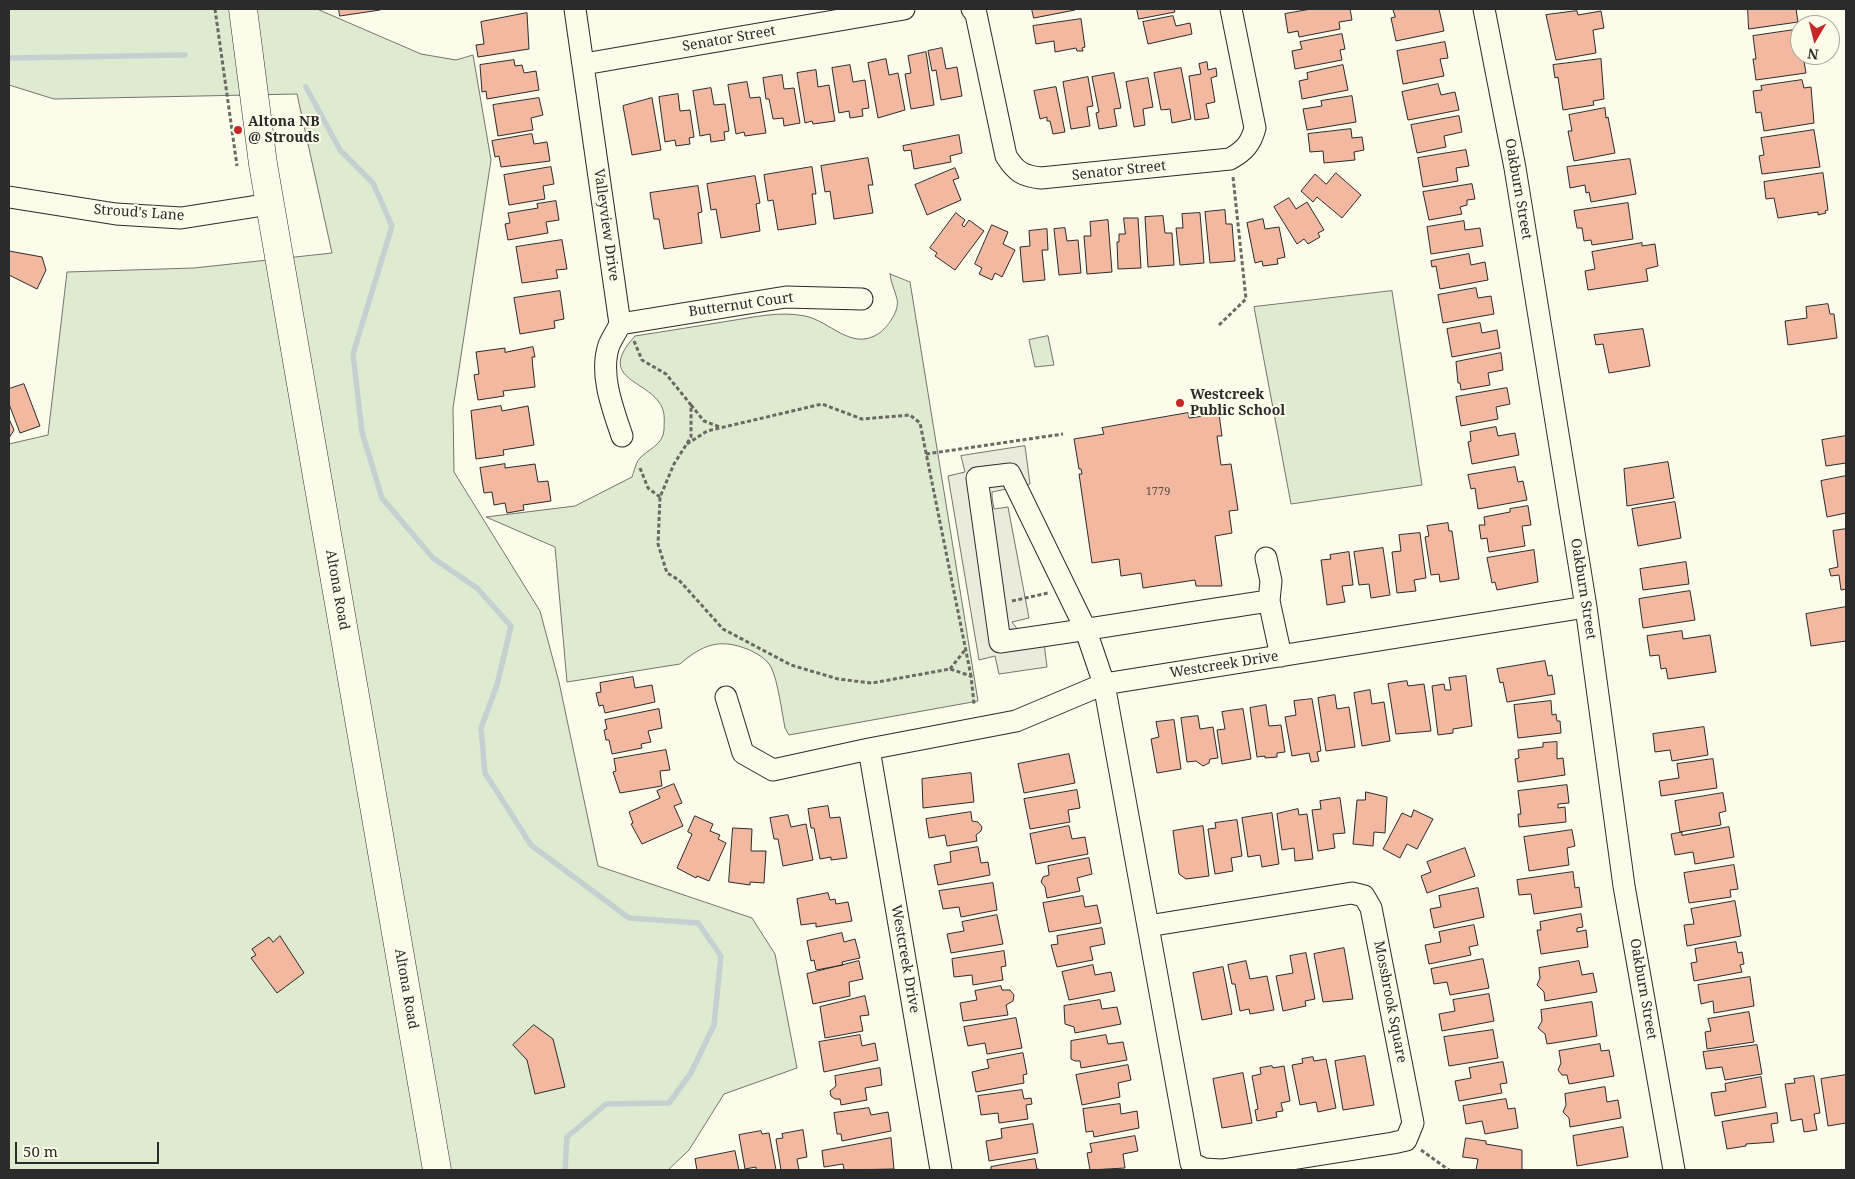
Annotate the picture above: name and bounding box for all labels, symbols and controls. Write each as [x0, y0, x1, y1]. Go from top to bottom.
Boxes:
north arrow [1790, 15, 1840, 65]
street label: Senator Street [681, 23, 777, 55]
text: N [1806, 44, 1820, 65]
place label: Altona NB @ Strouds [248, 114, 320, 146]
marker: Altona NB @ Strouds [232, 124, 244, 136]
street label: Oakburn Street [1501, 137, 1535, 241]
street label: Senator Street [1071, 158, 1167, 184]
street label: Valleyview Drive [590, 168, 622, 282]
street label: Stroud's Lane [93, 201, 185, 225]
street label: Butternut Court [688, 289, 794, 321]
place label: Westcreek Public School [1190, 387, 1285, 420]
marker: Westcreek Public School [1174, 397, 1186, 409]
house number: 1779 [1146, 485, 1170, 499]
street label: Oakburn Street [1567, 537, 1599, 641]
street label: Altona Road [322, 548, 352, 632]
street label: Westcreek Drive [1169, 648, 1279, 682]
street label: Westcreek Drive [887, 904, 923, 1014]
street label: Oakburn Street [1626, 937, 1660, 1041]
street label: Mossbrook Square [1370, 939, 1410, 1065]
street label: Altona Road [391, 947, 421, 1031]
scale bar [18, 1132, 161, 1164]
text: 50 m [23, 1141, 58, 1161]

